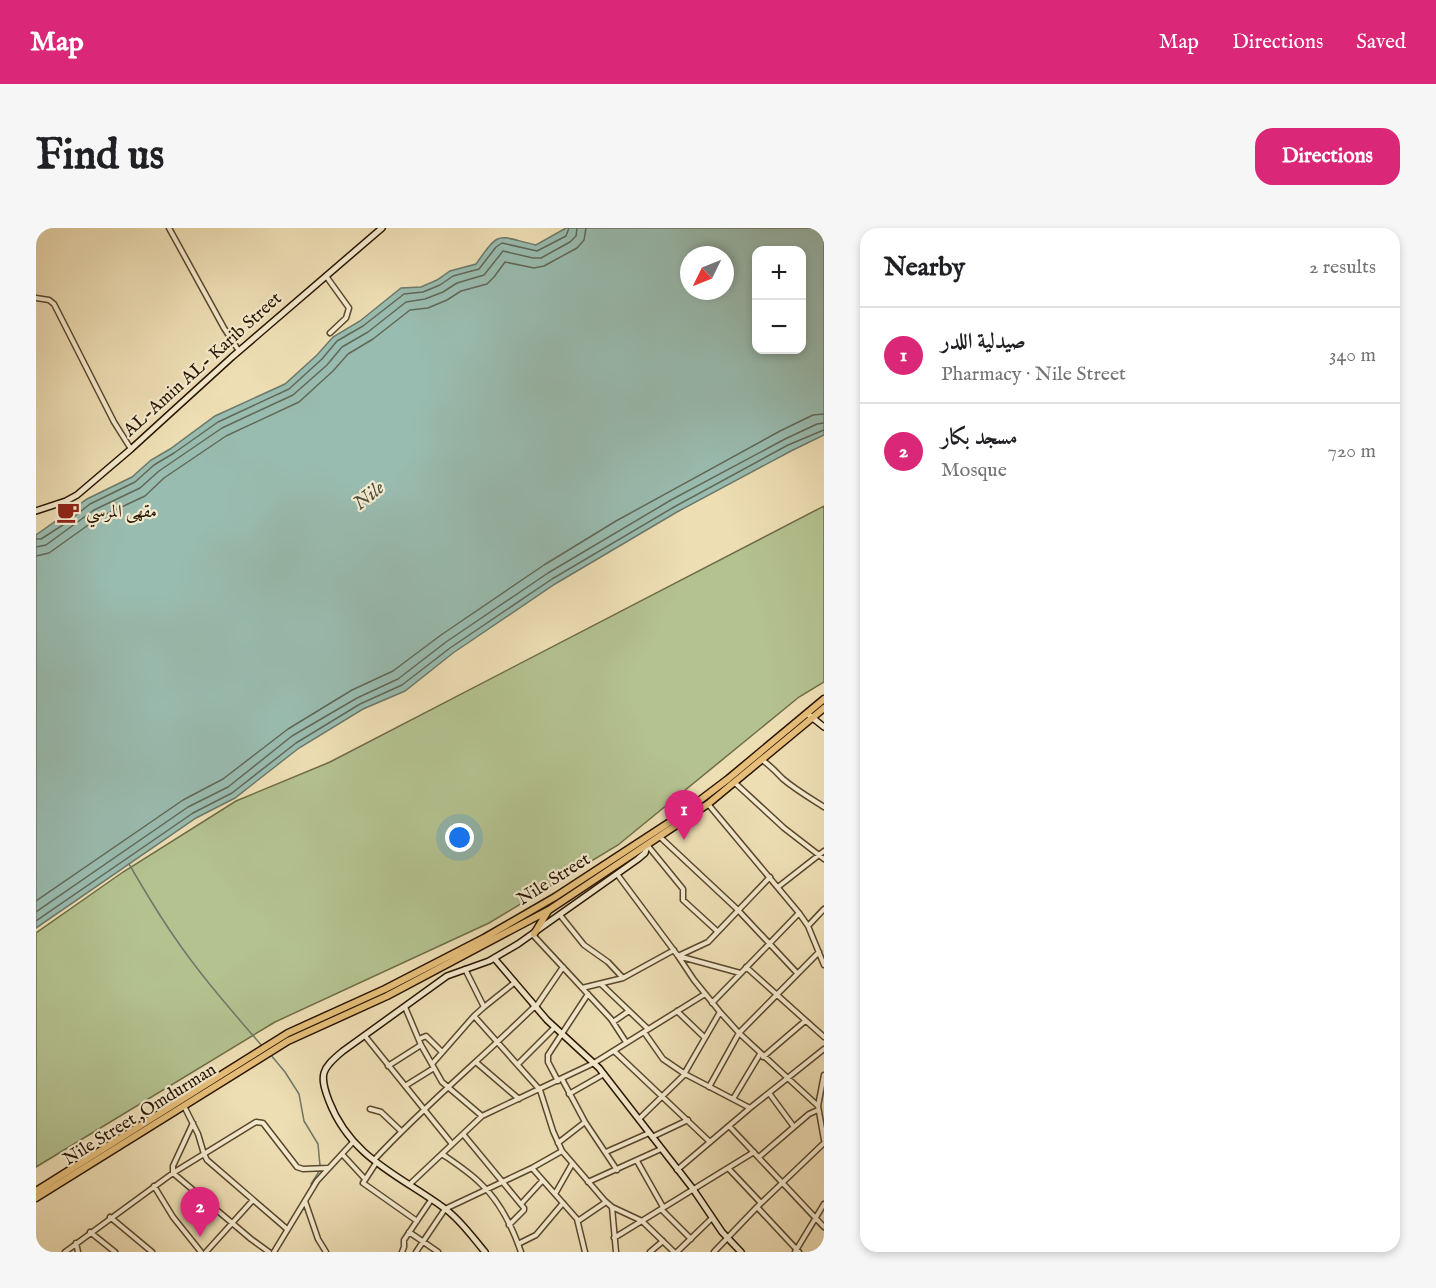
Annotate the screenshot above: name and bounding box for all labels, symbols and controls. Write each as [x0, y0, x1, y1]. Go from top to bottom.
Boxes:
text: Map [30, 25, 84, 60]
text: Map [1159, 29, 1199, 56]
text: Directions [1232, 29, 1323, 56]
text: Saved [1356, 29, 1406, 56]
button: Directions [1255, 128, 1400, 185]
text: Find us [36, 130, 164, 183]
north arrow [680, 246, 734, 300]
map controls [752, 246, 806, 354]
button: + [752, 246, 806, 300]
text: Nearby [884, 251, 965, 284]
text: 2 results [1309, 255, 1376, 280]
street label: AL-Amin AL- Karib Street [118, 288, 287, 443]
button: − [752, 300, 806, 354]
text: صيدلية اللدر [941, 328, 1026, 356]
text: 1 [900, 343, 907, 368]
text: 340 m [1329, 343, 1376, 368]
text: Pharmacy · Nile Street [941, 362, 1126, 387]
text: مسجد بكار [941, 424, 1018, 452]
text: 2 [899, 439, 908, 464]
text: 720 m [1328, 439, 1376, 464]
text: Mosque [941, 458, 1007, 483]
water label: Nile [348, 476, 390, 516]
cafe icon: مقهى المرسي [55, 499, 81, 525]
place label: مقهى المرسي [86, 501, 157, 528]
pin: 1 [664, 790, 704, 840]
your location [445, 823, 474, 852]
street label: Nile Street [513, 849, 595, 911]
street label: Nile Street ,Omdurman [59, 1058, 221, 1171]
pin: 2 [180, 1188, 220, 1237]

